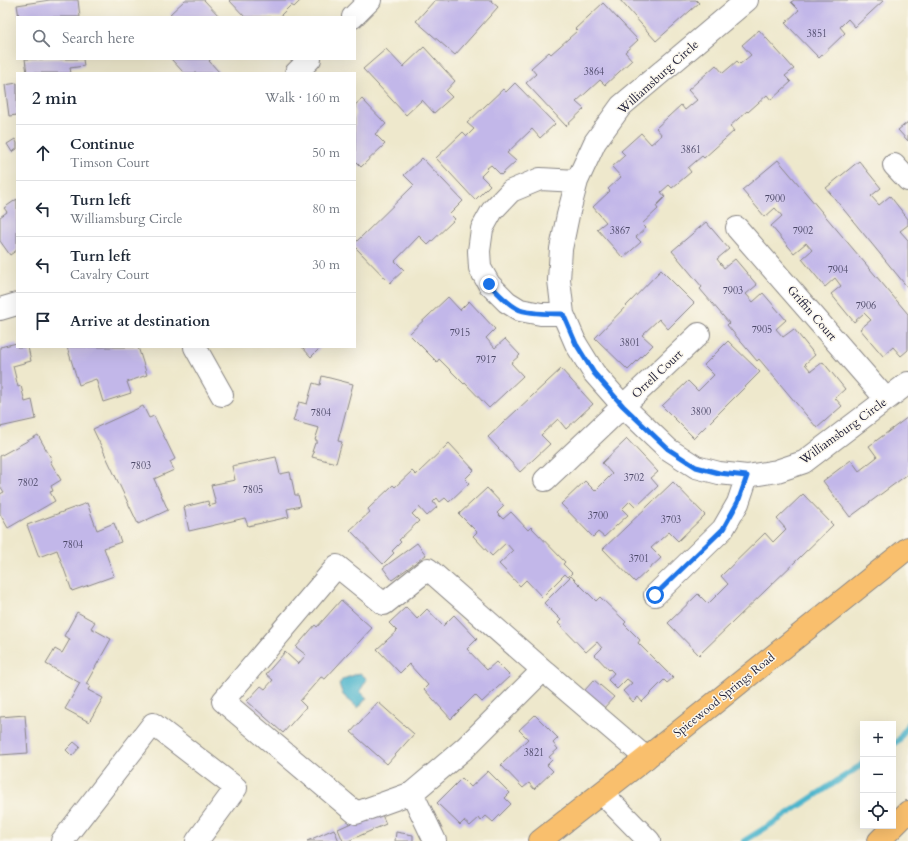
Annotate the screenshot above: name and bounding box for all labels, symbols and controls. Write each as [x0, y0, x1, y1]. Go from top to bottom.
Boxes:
search box [16, 16, 356, 60]
icon: search [30, 27, 52, 49]
house number: 3851 [807, 27, 827, 41]
text: Search here [62, 28, 135, 48]
street label: Williamsburg Circle [613, 36, 702, 118]
house number: 3864 [584, 65, 604, 79]
text: 2 min [32, 87, 77, 110]
text: Walk · 160 m [265, 89, 340, 107]
text: Continue [70, 134, 135, 154]
icon: ahead [32, 142, 54, 164]
house number: 3861 [681, 143, 701, 157]
text: 50 m [312, 144, 340, 162]
text: Timson Court [70, 154, 149, 172]
text: Turn left [70, 190, 131, 210]
house number: 7900 [765, 192, 785, 206]
icon: left [32, 198, 54, 220]
text: 80 m [312, 200, 340, 218]
text: Williamsburg Circle [70, 210, 182, 228]
house number: 3867 [610, 224, 630, 238]
house number: 7902 [793, 224, 813, 238]
text: Turn left [70, 246, 131, 266]
icon: left [32, 254, 54, 276]
text: 30 m [312, 256, 340, 274]
house number: 7904 [828, 263, 848, 277]
text: Cavalry Court [70, 266, 149, 284]
route end [480, 275, 498, 293]
street label: Griffin Court [784, 282, 841, 344]
house number: 7903 [723, 284, 743, 298]
house number: 7906 [856, 299, 876, 313]
icon: arrive [32, 310, 54, 332]
text: Arrive at destination [70, 311, 210, 331]
house number: 7905 [752, 323, 772, 337]
house number: 7915 [450, 326, 470, 340]
house number: 3801 [620, 336, 640, 350]
street label: Orrell Court [628, 346, 686, 402]
house number: 7917 [476, 353, 496, 367]
street label: Williamsburg Circle [796, 394, 890, 469]
house number: 3800 [691, 405, 711, 419]
house number: 7804 [311, 406, 331, 420]
house number: 7803 [131, 459, 151, 473]
house number: 3702 [624, 471, 644, 485]
house number: 7802 [18, 476, 38, 490]
house number: 7805 [243, 483, 263, 497]
house number: 3700 [588, 509, 608, 523]
house number: 3703 [661, 513, 681, 527]
house number: 7804 [63, 538, 83, 552]
house number: 3701 [629, 552, 649, 566]
route start [646, 586, 664, 604]
street label: Spicewood Springs Road [670, 649, 779, 741]
map controls [860, 721, 896, 829]
button: + [860, 721, 896, 757]
house number: 3821 [524, 746, 544, 760]
button: − [860, 757, 896, 793]
button: locate [860, 793, 896, 829]

